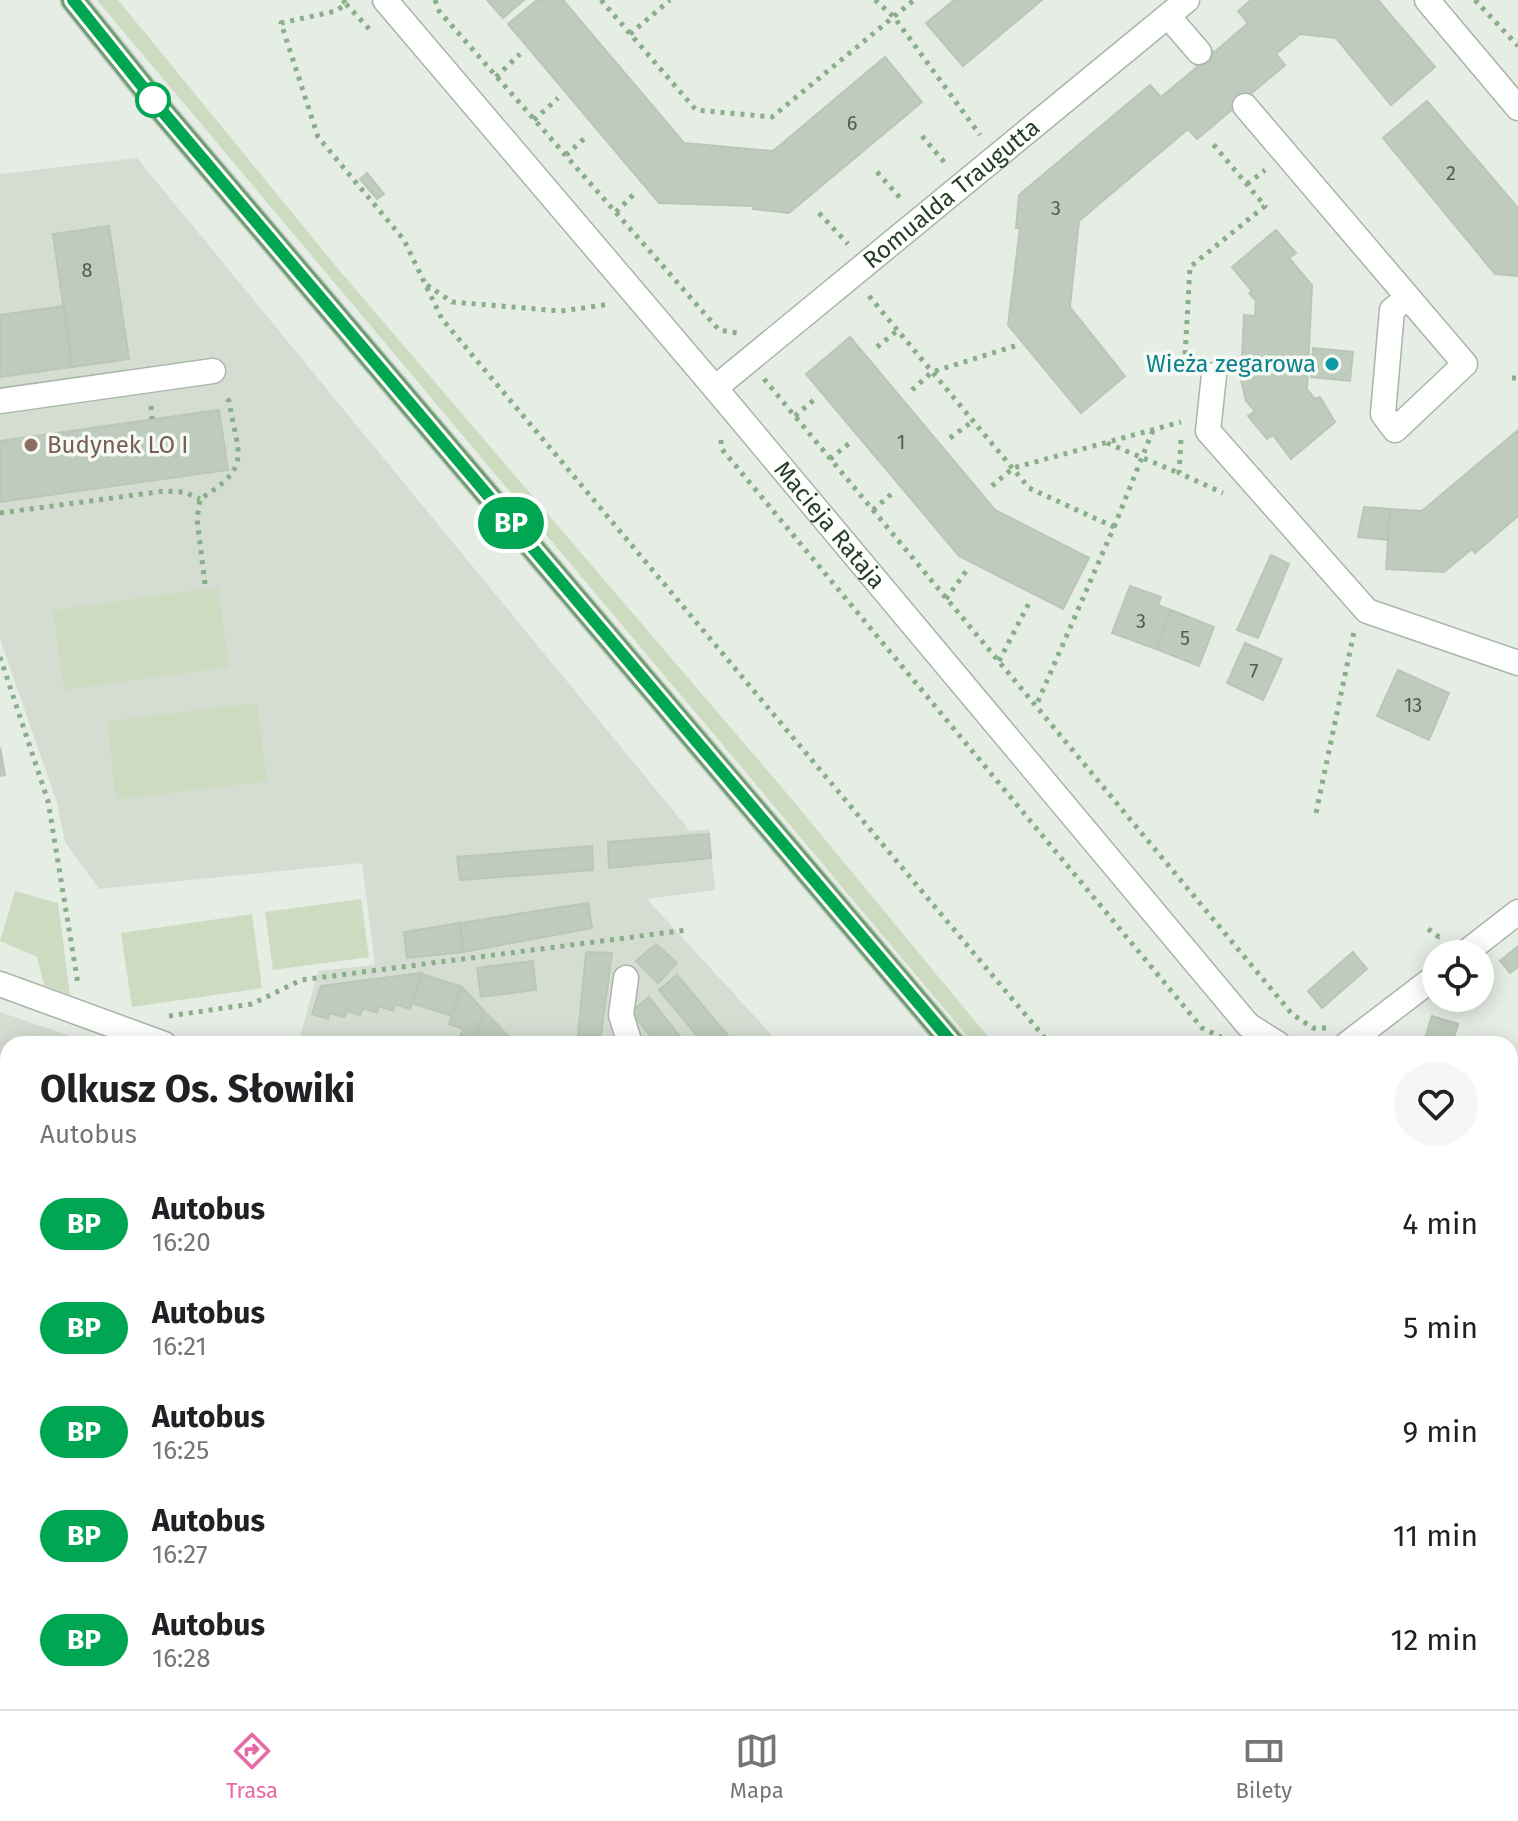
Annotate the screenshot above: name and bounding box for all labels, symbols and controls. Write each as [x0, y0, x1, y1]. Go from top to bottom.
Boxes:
unlabelled marker [136, 83, 170, 117]
house number: 6 [847, 111, 857, 135]
street label: Romualda Traugutta [858, 113, 1045, 274]
house number: 2 [1446, 161, 1456, 185]
house number: 3 [1051, 196, 1061, 220]
house number: 8 [81, 258, 93, 282]
place label: Wieża zegarowa [1146, 350, 1316, 378]
marker: Wieża zegarowa [1323, 355, 1341, 373]
house number: 1 [897, 430, 905, 454]
place label: Budynek LO I [47, 431, 188, 459]
marker: Budynek LO I [22, 436, 40, 454]
street label: Macieja Rataja [768, 456, 891, 594]
line badge: BP [475, 497, 547, 549]
text: BP [494, 506, 528, 539]
house number: 3 [1136, 609, 1146, 633]
house number: 5 [1180, 626, 1190, 650]
house number: 7 [1250, 659, 1259, 683]
house number: 13 [1404, 693, 1422, 717]
map controls [1422, 940, 1494, 1012]
button: locate [1422, 940, 1494, 1012]
button: heart [1394, 1062, 1478, 1146]
text: Olkusz Os. Słowiki [40, 1066, 355, 1112]
text: Autobus [40, 1119, 137, 1150]
text: Autobus [152, 1191, 265, 1227]
text: 4 min [1402, 1206, 1478, 1242]
text: BP [67, 1207, 101, 1240]
text: 16:20 [152, 1227, 211, 1258]
text: Autobus [152, 1295, 265, 1331]
text: 5 min [1403, 1310, 1478, 1346]
text: BP [67, 1311, 101, 1344]
text: 16:21 [152, 1331, 207, 1362]
text: Autobus [152, 1399, 265, 1435]
text: 9 min [1403, 1414, 1478, 1450]
text: BP [67, 1415, 101, 1448]
text: 16:25 [152, 1435, 209, 1466]
text: Autobus [152, 1503, 265, 1539]
text: 11 min [1393, 1518, 1478, 1554]
text: BP [67, 1519, 101, 1552]
text: 16:27 [152, 1539, 208, 1570]
text: Autobus [152, 1607, 265, 1643]
text: 12 min [1390, 1622, 1478, 1658]
text: BP [67, 1623, 101, 1656]
text: 16:28 [152, 1643, 211, 1674]
tab: Trasa [226, 1729, 278, 1804]
tab: Mapa [730, 1729, 784, 1804]
tab: Bilety [1236, 1729, 1292, 1804]

